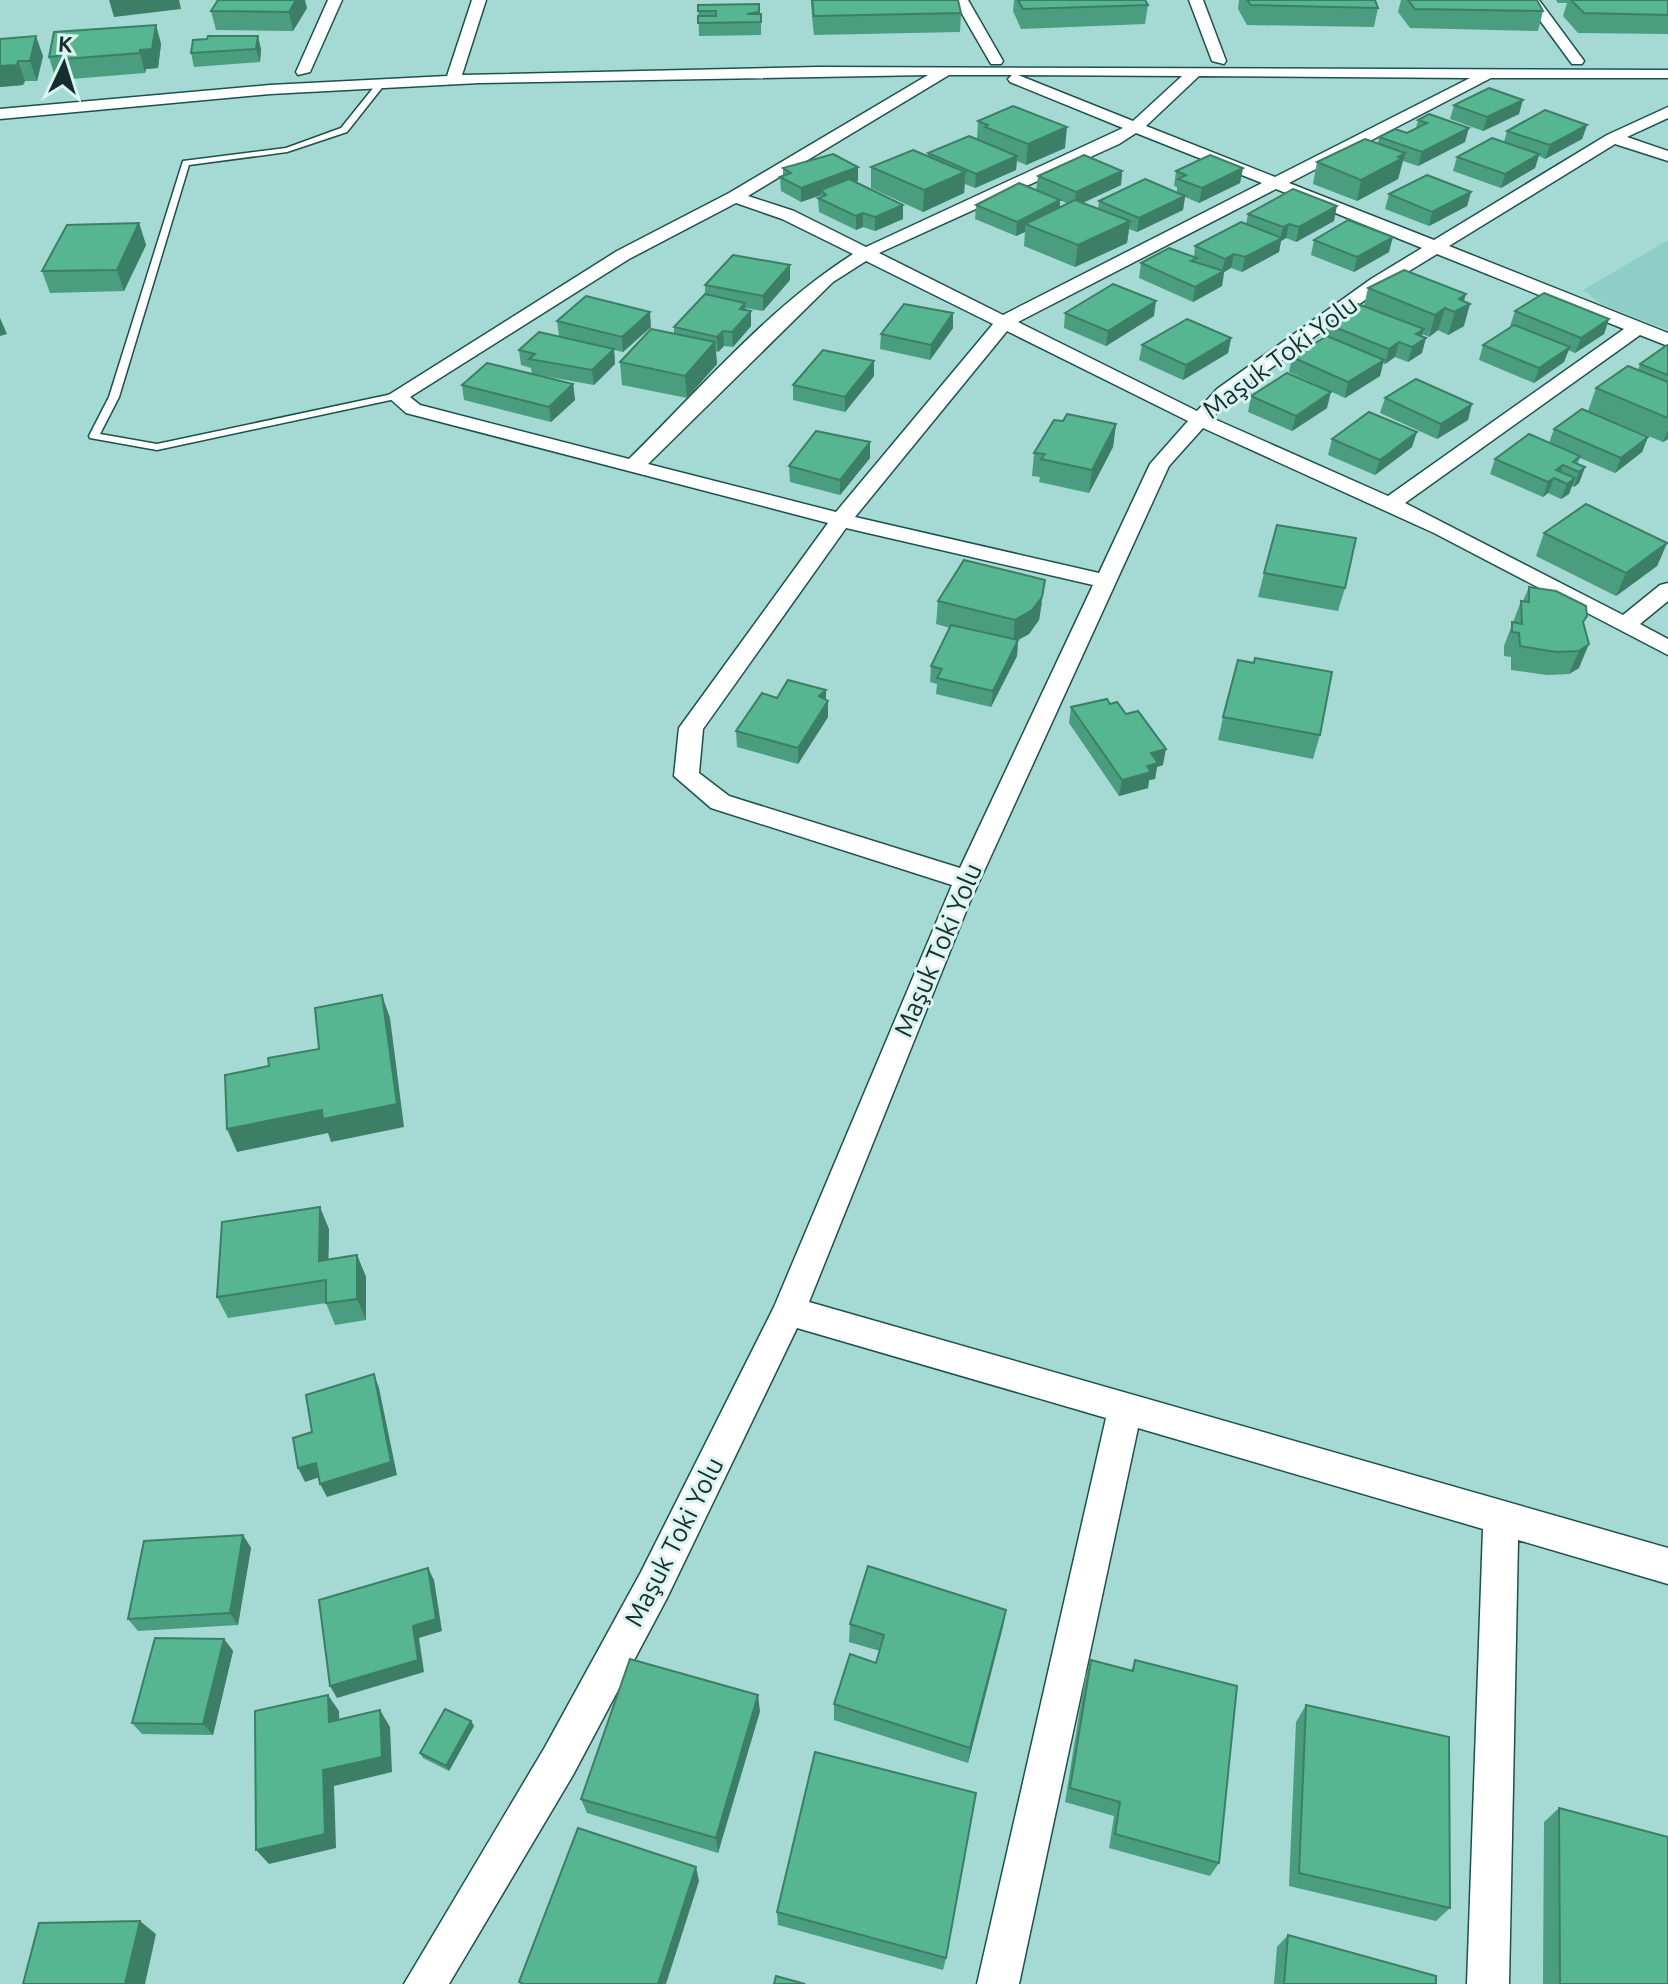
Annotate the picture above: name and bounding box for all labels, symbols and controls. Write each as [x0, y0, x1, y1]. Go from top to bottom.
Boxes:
north arrow [24, 24, 104, 104]
text: K [57, 31, 74, 57]
street label: Maşuk Toki Yolu [1197, 289, 1363, 424]
street label: Maşuk Toki Yolu [888, 859, 987, 1041]
street label: Maşuk Toki Yolu [618, 1452, 729, 1631]

